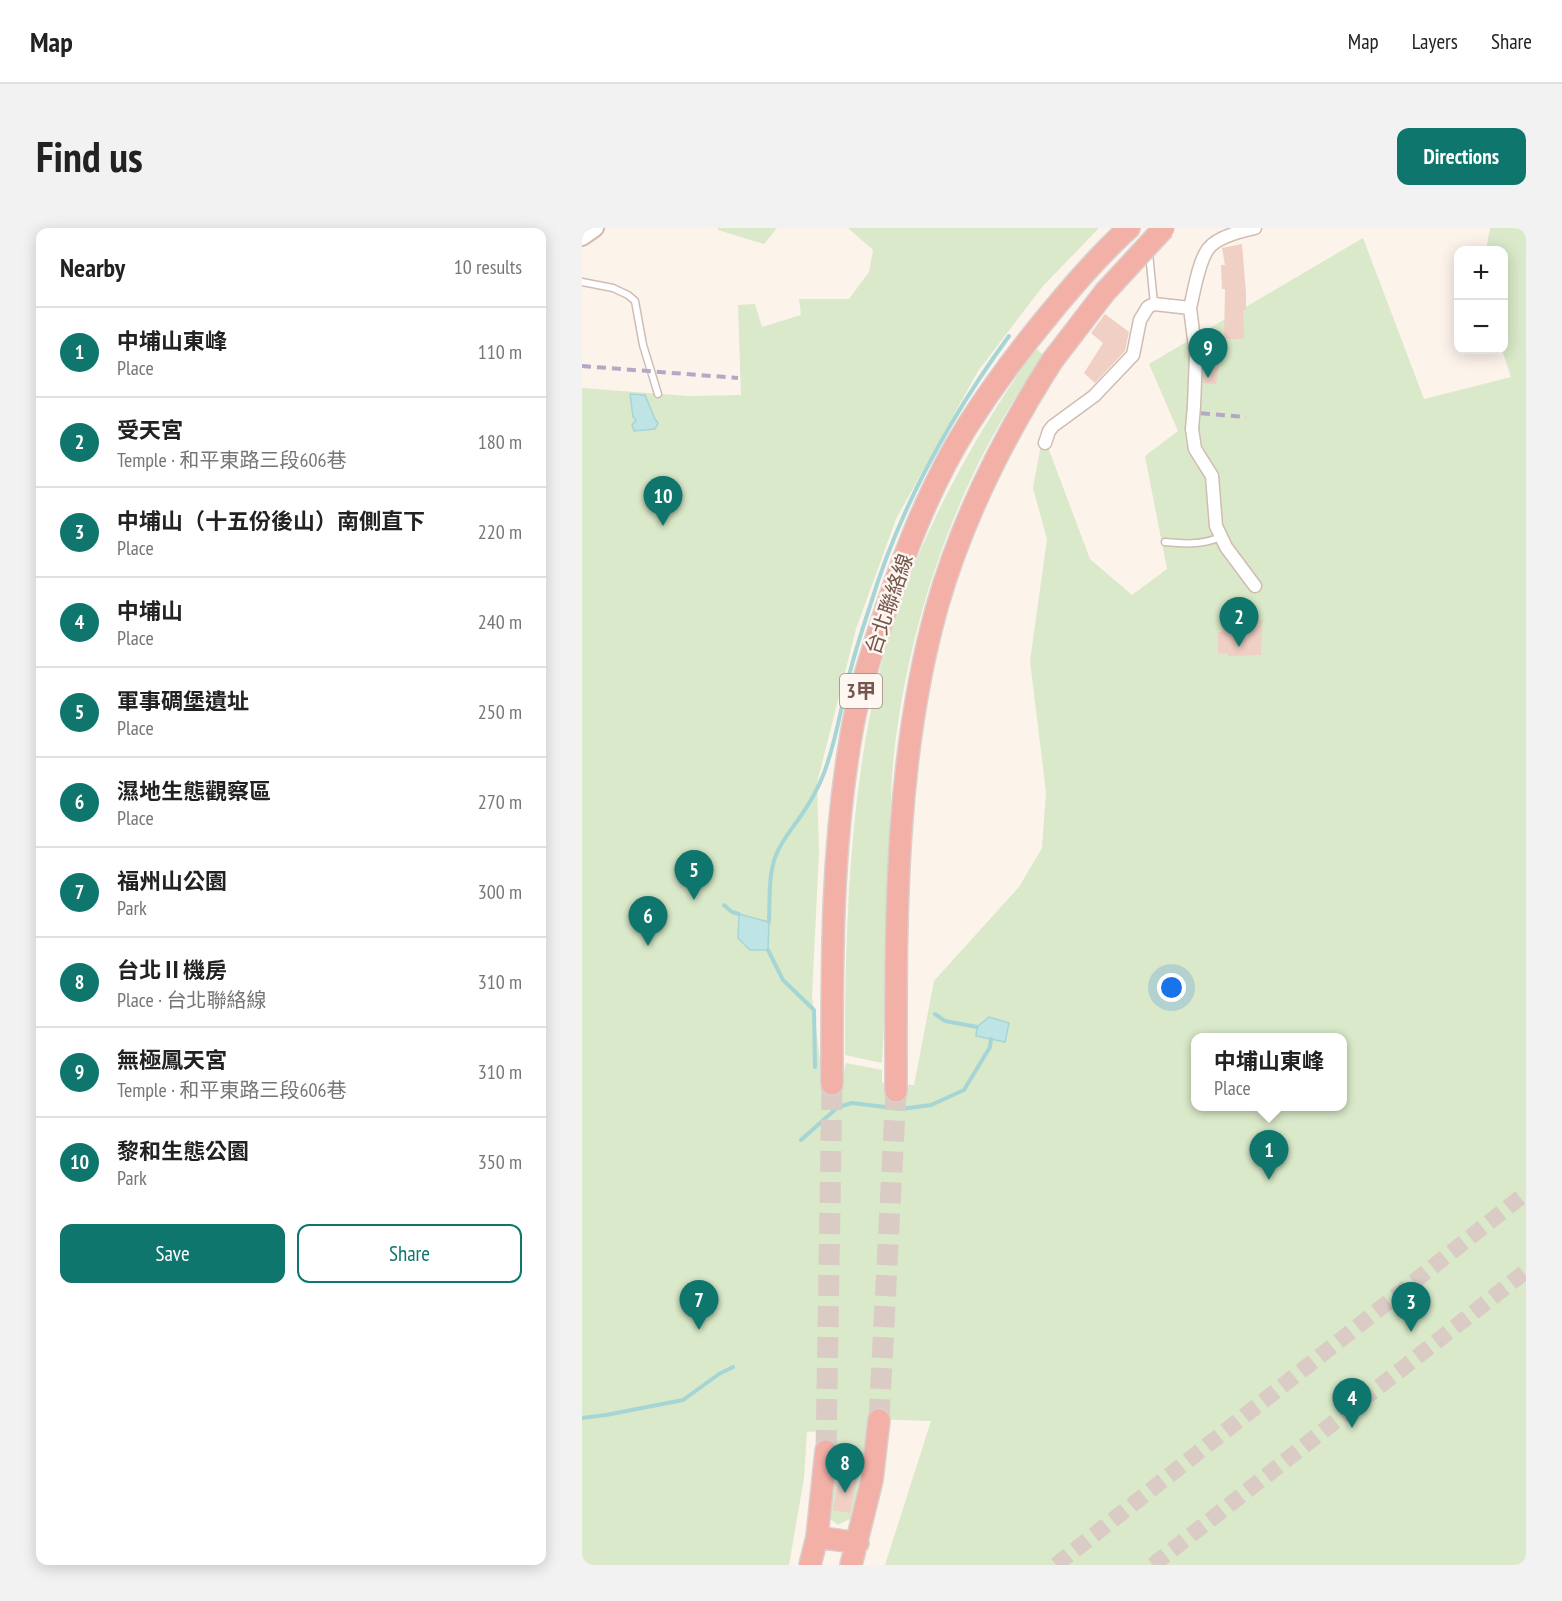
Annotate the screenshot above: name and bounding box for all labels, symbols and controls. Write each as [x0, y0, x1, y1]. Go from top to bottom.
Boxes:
text: Map [30, 23, 73, 60]
text: Map [1348, 28, 1379, 55]
text: Layers [1412, 28, 1458, 55]
text: Share [1491, 28, 1532, 55]
button: Directions [1397, 128, 1526, 185]
text: Find us [36, 129, 143, 184]
map controls [1454, 246, 1508, 354]
button: + [1454, 246, 1508, 300]
text: Nearby [60, 251, 125, 284]
text: 10 results [454, 254, 522, 280]
button: − [1454, 300, 1508, 354]
text: 中埔山東峰 [117, 327, 227, 355]
pin: 9 [1188, 328, 1228, 378]
text: 1 [75, 339, 84, 365]
text: 110 m [478, 339, 522, 365]
text: Place [117, 355, 154, 381]
text: 受天宮 [117, 416, 183, 444]
text: 2 [75, 429, 84, 455]
text: 180 m [478, 429, 522, 455]
text: Temple · 和平東路三段606巷 [117, 447, 347, 473]
pin: 10 [644, 476, 682, 526]
text: 中埔山（十五份後山）南側直下 [117, 507, 425, 535]
text: 3 [75, 519, 84, 545]
text: 220 m [478, 519, 522, 545]
text: Place [117, 535, 154, 561]
street label: 台北聯絡線 [859, 550, 919, 658]
text: 中埔山 [117, 597, 183, 625]
pin: 2 [1220, 598, 1258, 647]
text: 4 [75, 609, 84, 635]
text: 240 m [478, 609, 522, 635]
text: Place [117, 625, 154, 651]
road number: 3甲 [840, 674, 882, 708]
text: 軍事碉堡遺址 [117, 687, 249, 715]
text: 5 [75, 699, 84, 725]
text: 250 m [478, 699, 522, 725]
text: Place [117, 715, 154, 741]
text: 濕地生態觀察區 [117, 777, 271, 805]
text: 6 [75, 789, 84, 815]
text: 270 m [478, 789, 522, 815]
text: Place [117, 805, 154, 831]
pin: 5 [674, 850, 714, 900]
text: 福州山公園 [117, 867, 227, 895]
text: 7 [75, 879, 84, 905]
text: 300 m [478, 879, 522, 905]
text: Park [117, 895, 147, 921]
pin: 6 [628, 896, 668, 946]
text: 台北Ⅱ機房 [117, 956, 227, 984]
text: 8 [75, 969, 84, 995]
text: 310 m [478, 969, 522, 995]
your location [1157, 973, 1186, 1002]
text: Place · 台北聯絡線 [117, 987, 266, 1013]
popup [1191, 1033, 1347, 1111]
text: 無極鳳天宮 [117, 1046, 227, 1074]
text: 中埔山東峰 [1214, 1047, 1324, 1075]
text: 9 [75, 1059, 84, 1085]
text: 310 m [478, 1059, 522, 1085]
text: Place [1214, 1075, 1251, 1101]
text: Temple · 和平東路三段606巷 [117, 1077, 347, 1103]
pin: 1 [1250, 1130, 1288, 1180]
text: 黎和生態公園 [117, 1137, 249, 1165]
text: 10 [70, 1149, 89, 1175]
text: 350 m [478, 1149, 522, 1175]
text: Park [117, 1165, 147, 1191]
button: Save [60, 1224, 285, 1283]
button: Share [297, 1224, 522, 1283]
pin: 7 [680, 1280, 718, 1330]
pin: 3 [1392, 1282, 1430, 1332]
pin: 4 [1332, 1378, 1372, 1428]
pin: 8 [826, 1444, 864, 1493]

